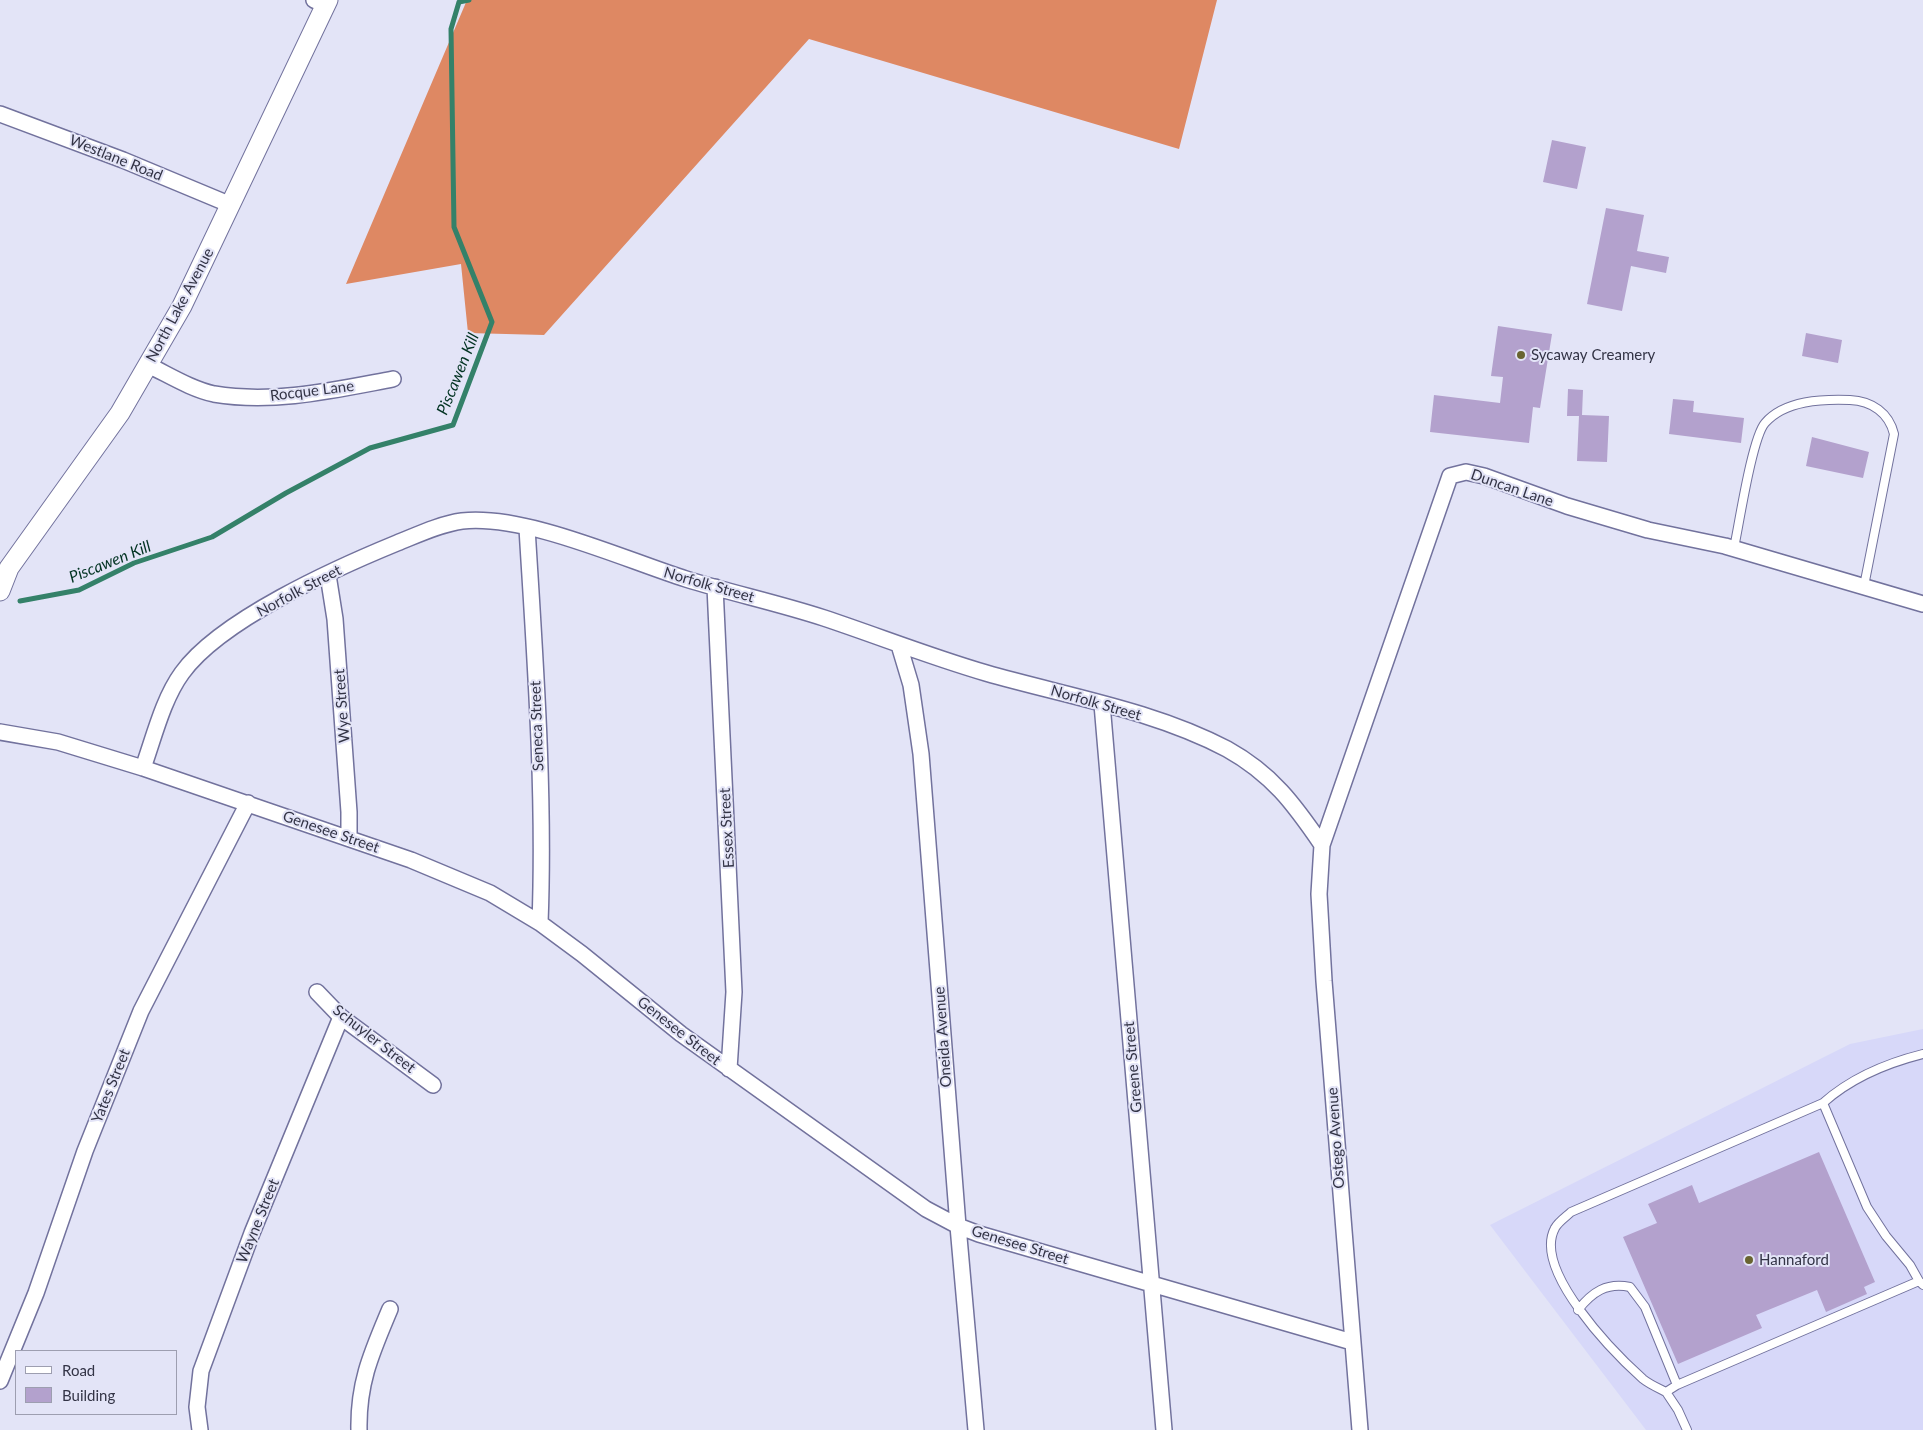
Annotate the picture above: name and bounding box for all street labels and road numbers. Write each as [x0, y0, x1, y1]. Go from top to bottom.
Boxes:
street label: Westlane Road [67, 131, 165, 185]
street label: North Lake Avenue [142, 245, 218, 365]
street label: Rocque Lane [269, 377, 355, 405]
street label: Duncan Lane [1468, 465, 1556, 511]
street label: Norfolk Street [254, 561, 344, 621]
street label: Norfolk Street [662, 564, 756, 606]
street label: Wye Street [330, 668, 354, 744]
street label: Seneca Street [526, 681, 548, 771]
street label: Norfolk Street [1049, 682, 1143, 724]
street label: Essex Street [716, 788, 738, 868]
street label: Genesee Street [280, 807, 382, 857]
street label: Oneida Avenue [930, 986, 956, 1088]
street label: Genesee Street [634, 993, 724, 1069]
street label: Schuyler Street [329, 1001, 419, 1077]
street label: Greene Street [1120, 1021, 1146, 1113]
street label: Yates Street [88, 1046, 134, 1126]
street label: Ostego Avenue [1323, 1087, 1349, 1189]
street label: Wayne Street [233, 1176, 283, 1266]
street label: Genesee Street [969, 1222, 1071, 1268]

